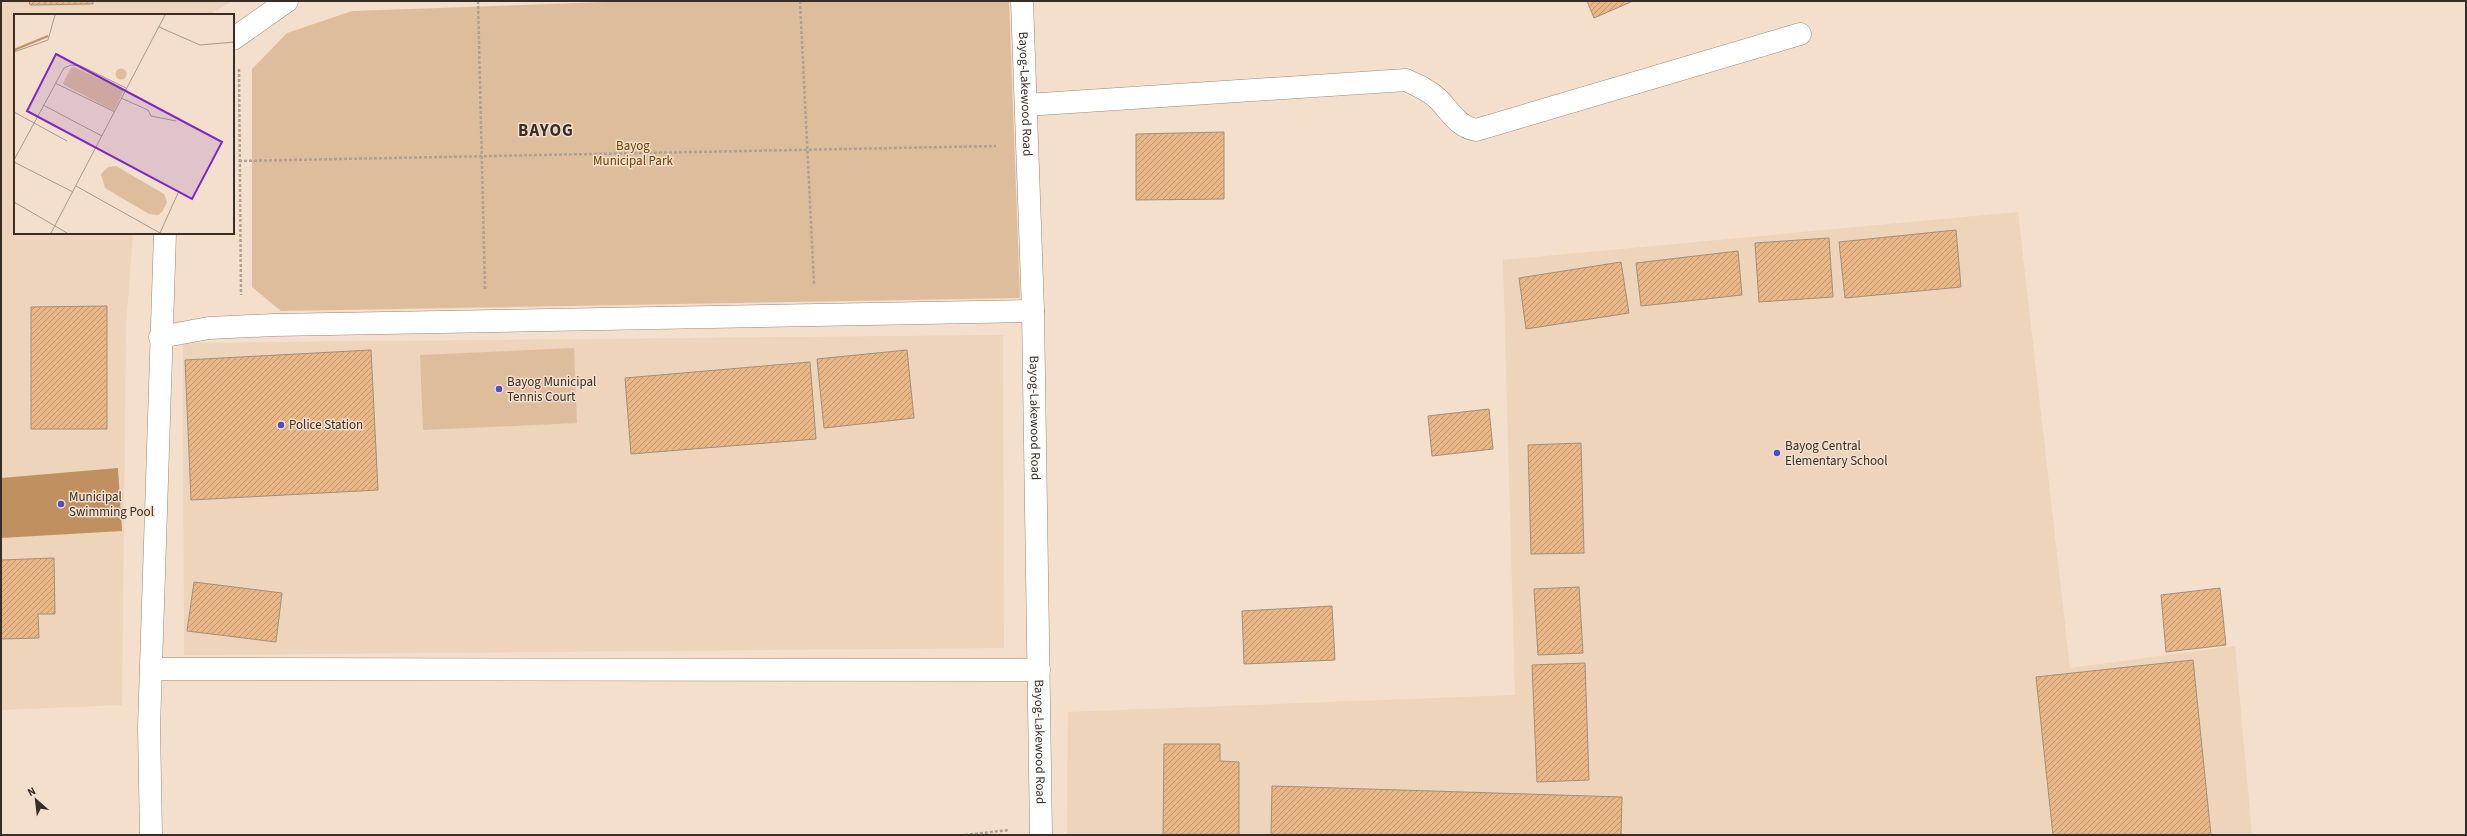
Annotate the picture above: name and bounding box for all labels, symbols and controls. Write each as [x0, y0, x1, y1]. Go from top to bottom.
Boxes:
inset map [14, 14, 234, 234]
street label: Bayog-Lakewood Road [1014, 31, 1037, 157]
district label: BAYOG [518, 119, 574, 143]
park label: Bayog Municipal Park [593, 137, 673, 170]
street label: Bayog-Lakewood Road [1025, 355, 1045, 480]
place label: Bayog Municipal Tennis Court [507, 373, 596, 406]
marker: Bayog Municipal Tennis Court [494, 384, 504, 394]
place label: Police Station [289, 416, 363, 434]
marker: Police Station [276, 420, 286, 430]
place label: Bayog Central Elementary School [1785, 437, 1887, 470]
marker: Bayog Central Elementary School [1772, 448, 1782, 458]
place label: Municipal Swimming Pool [69, 488, 154, 521]
marker: Municipal Swimming Pool [56, 499, 66, 509]
street label: Bayog-Lakewood Road [1030, 679, 1050, 804]
north arrow [16, 780, 56, 820]
text: N [25, 783, 38, 800]

